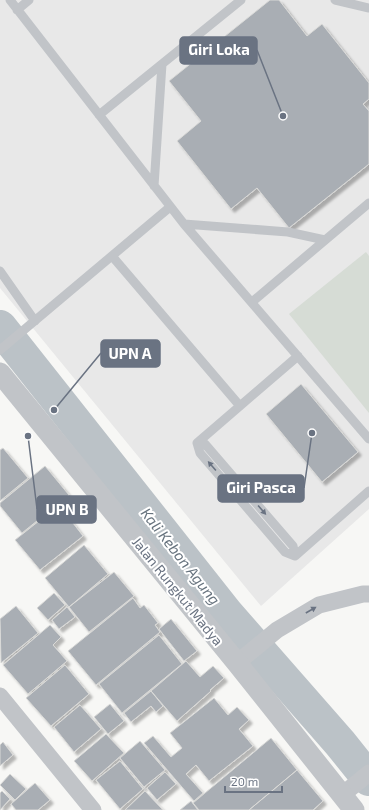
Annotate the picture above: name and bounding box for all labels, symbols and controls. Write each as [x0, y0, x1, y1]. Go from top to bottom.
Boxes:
callout: Giri Loka [180, 37, 257, 64]
text: Giri Loka [188, 40, 250, 58]
callout: UPN A [101, 340, 160, 367]
text: UPN A [108, 344, 152, 362]
one-way arrow [207, 461, 216, 472]
callout: Giri Pasca [218, 475, 304, 502]
text: Giri Pasca [226, 478, 296, 496]
callout: UPN B [37, 496, 96, 523]
text: UPN B [45, 500, 89, 518]
water label: Kali Kebon Agung [138, 504, 224, 608]
one-way arrow [257, 505, 266, 515]
street label: Jalan Rungkut Madya [129, 533, 227, 649]
one-way arrow [305, 607, 317, 614]
scale bar [225, 768, 282, 794]
text: 20 m [231, 774, 258, 788]

